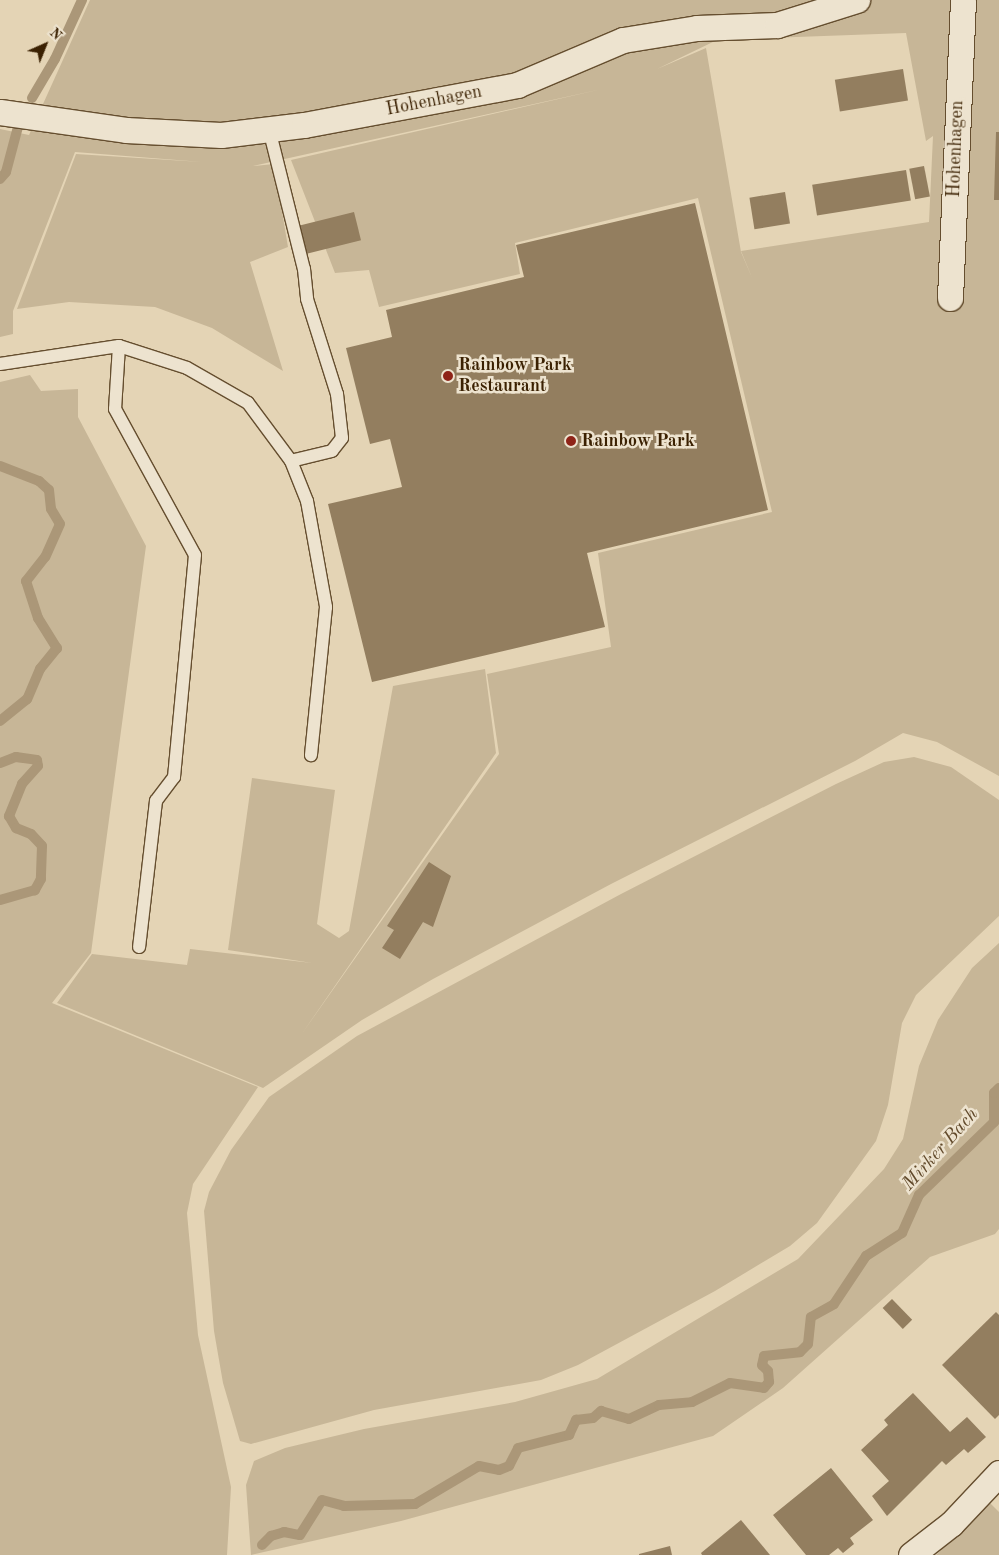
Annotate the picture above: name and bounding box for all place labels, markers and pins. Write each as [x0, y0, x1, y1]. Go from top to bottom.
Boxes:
place label: Rainbow Park Restaurant [458, 355, 572, 398]
marker: Rainbow Park Restaurant [442, 370, 454, 382]
place label: Rainbow Park [581, 430, 695, 452]
marker: Rainbow Park [565, 435, 577, 447]

